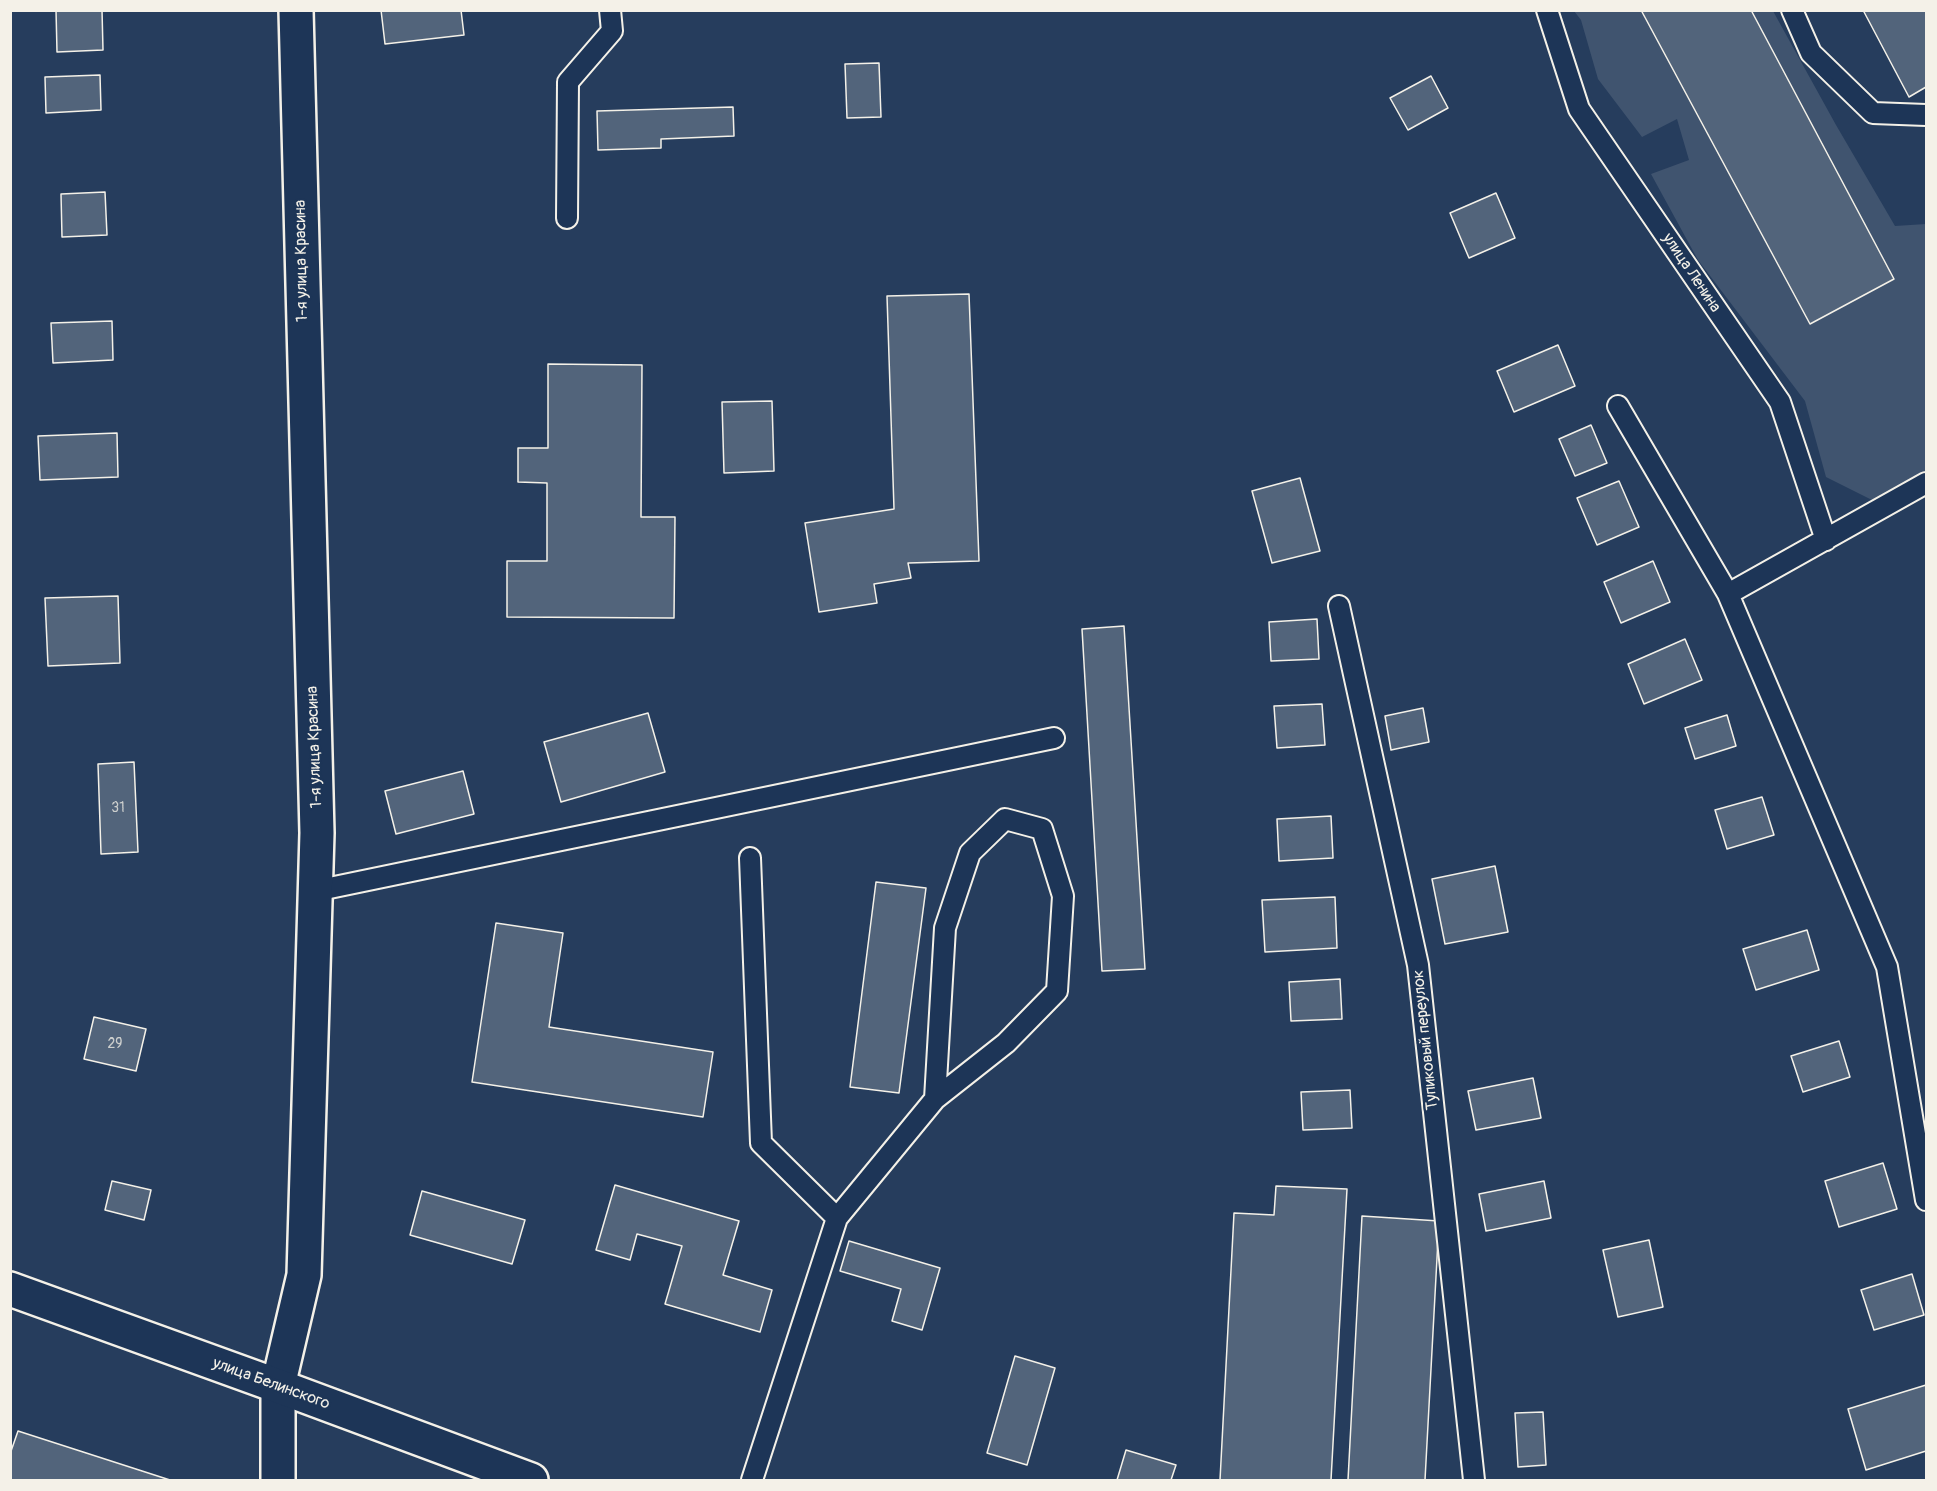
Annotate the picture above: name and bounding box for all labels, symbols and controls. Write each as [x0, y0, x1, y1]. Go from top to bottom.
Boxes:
street label: 1-я улица Красина [291, 200, 313, 322]
street label: улица Ленина [1658, 230, 1724, 316]
street label: 1-я улица Красина [303, 686, 327, 808]
house number: 31 [111, 800, 125, 816]
street label: Тупиковый переулок [1409, 969, 1443, 1111]
house number: 29 [107, 1036, 123, 1052]
street label: улица Белинского [210, 1354, 332, 1414]

